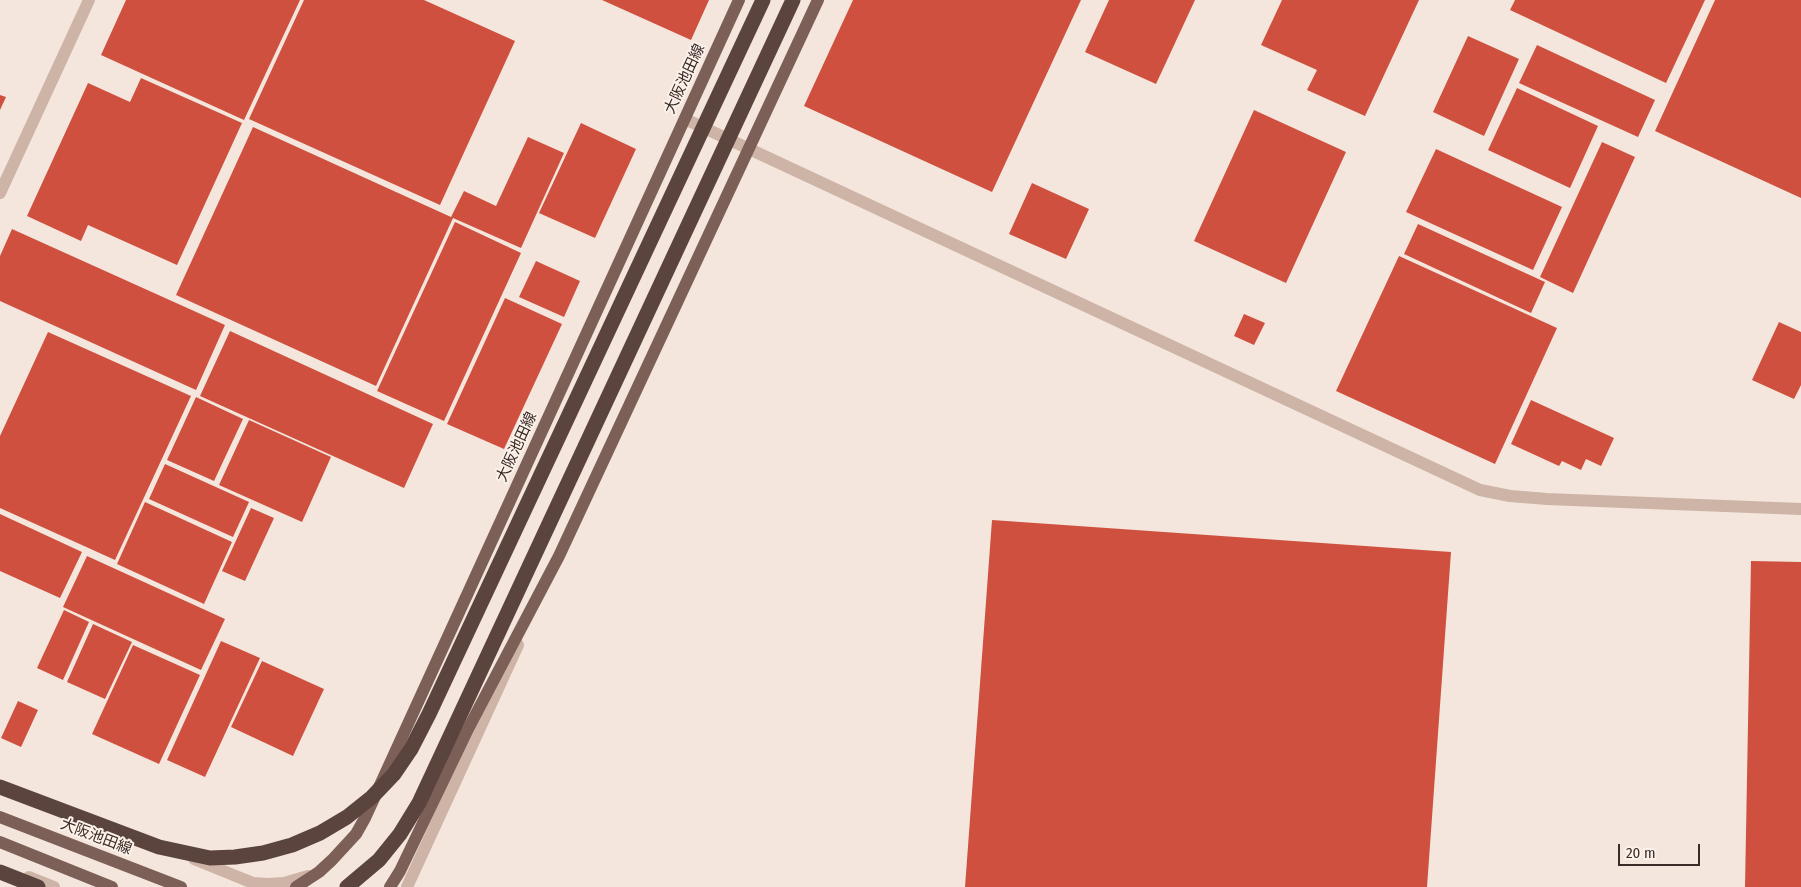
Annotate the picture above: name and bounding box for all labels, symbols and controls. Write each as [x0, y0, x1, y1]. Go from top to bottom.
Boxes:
street label: 大阪池田線 [661, 41, 709, 117]
street label: 大阪池田線 [493, 409, 541, 485]
street label: 大阪池田線 [58, 815, 134, 859]
scale bar [1621, 834, 1704, 866]
text: 20 m [1626, 844, 1656, 862]

